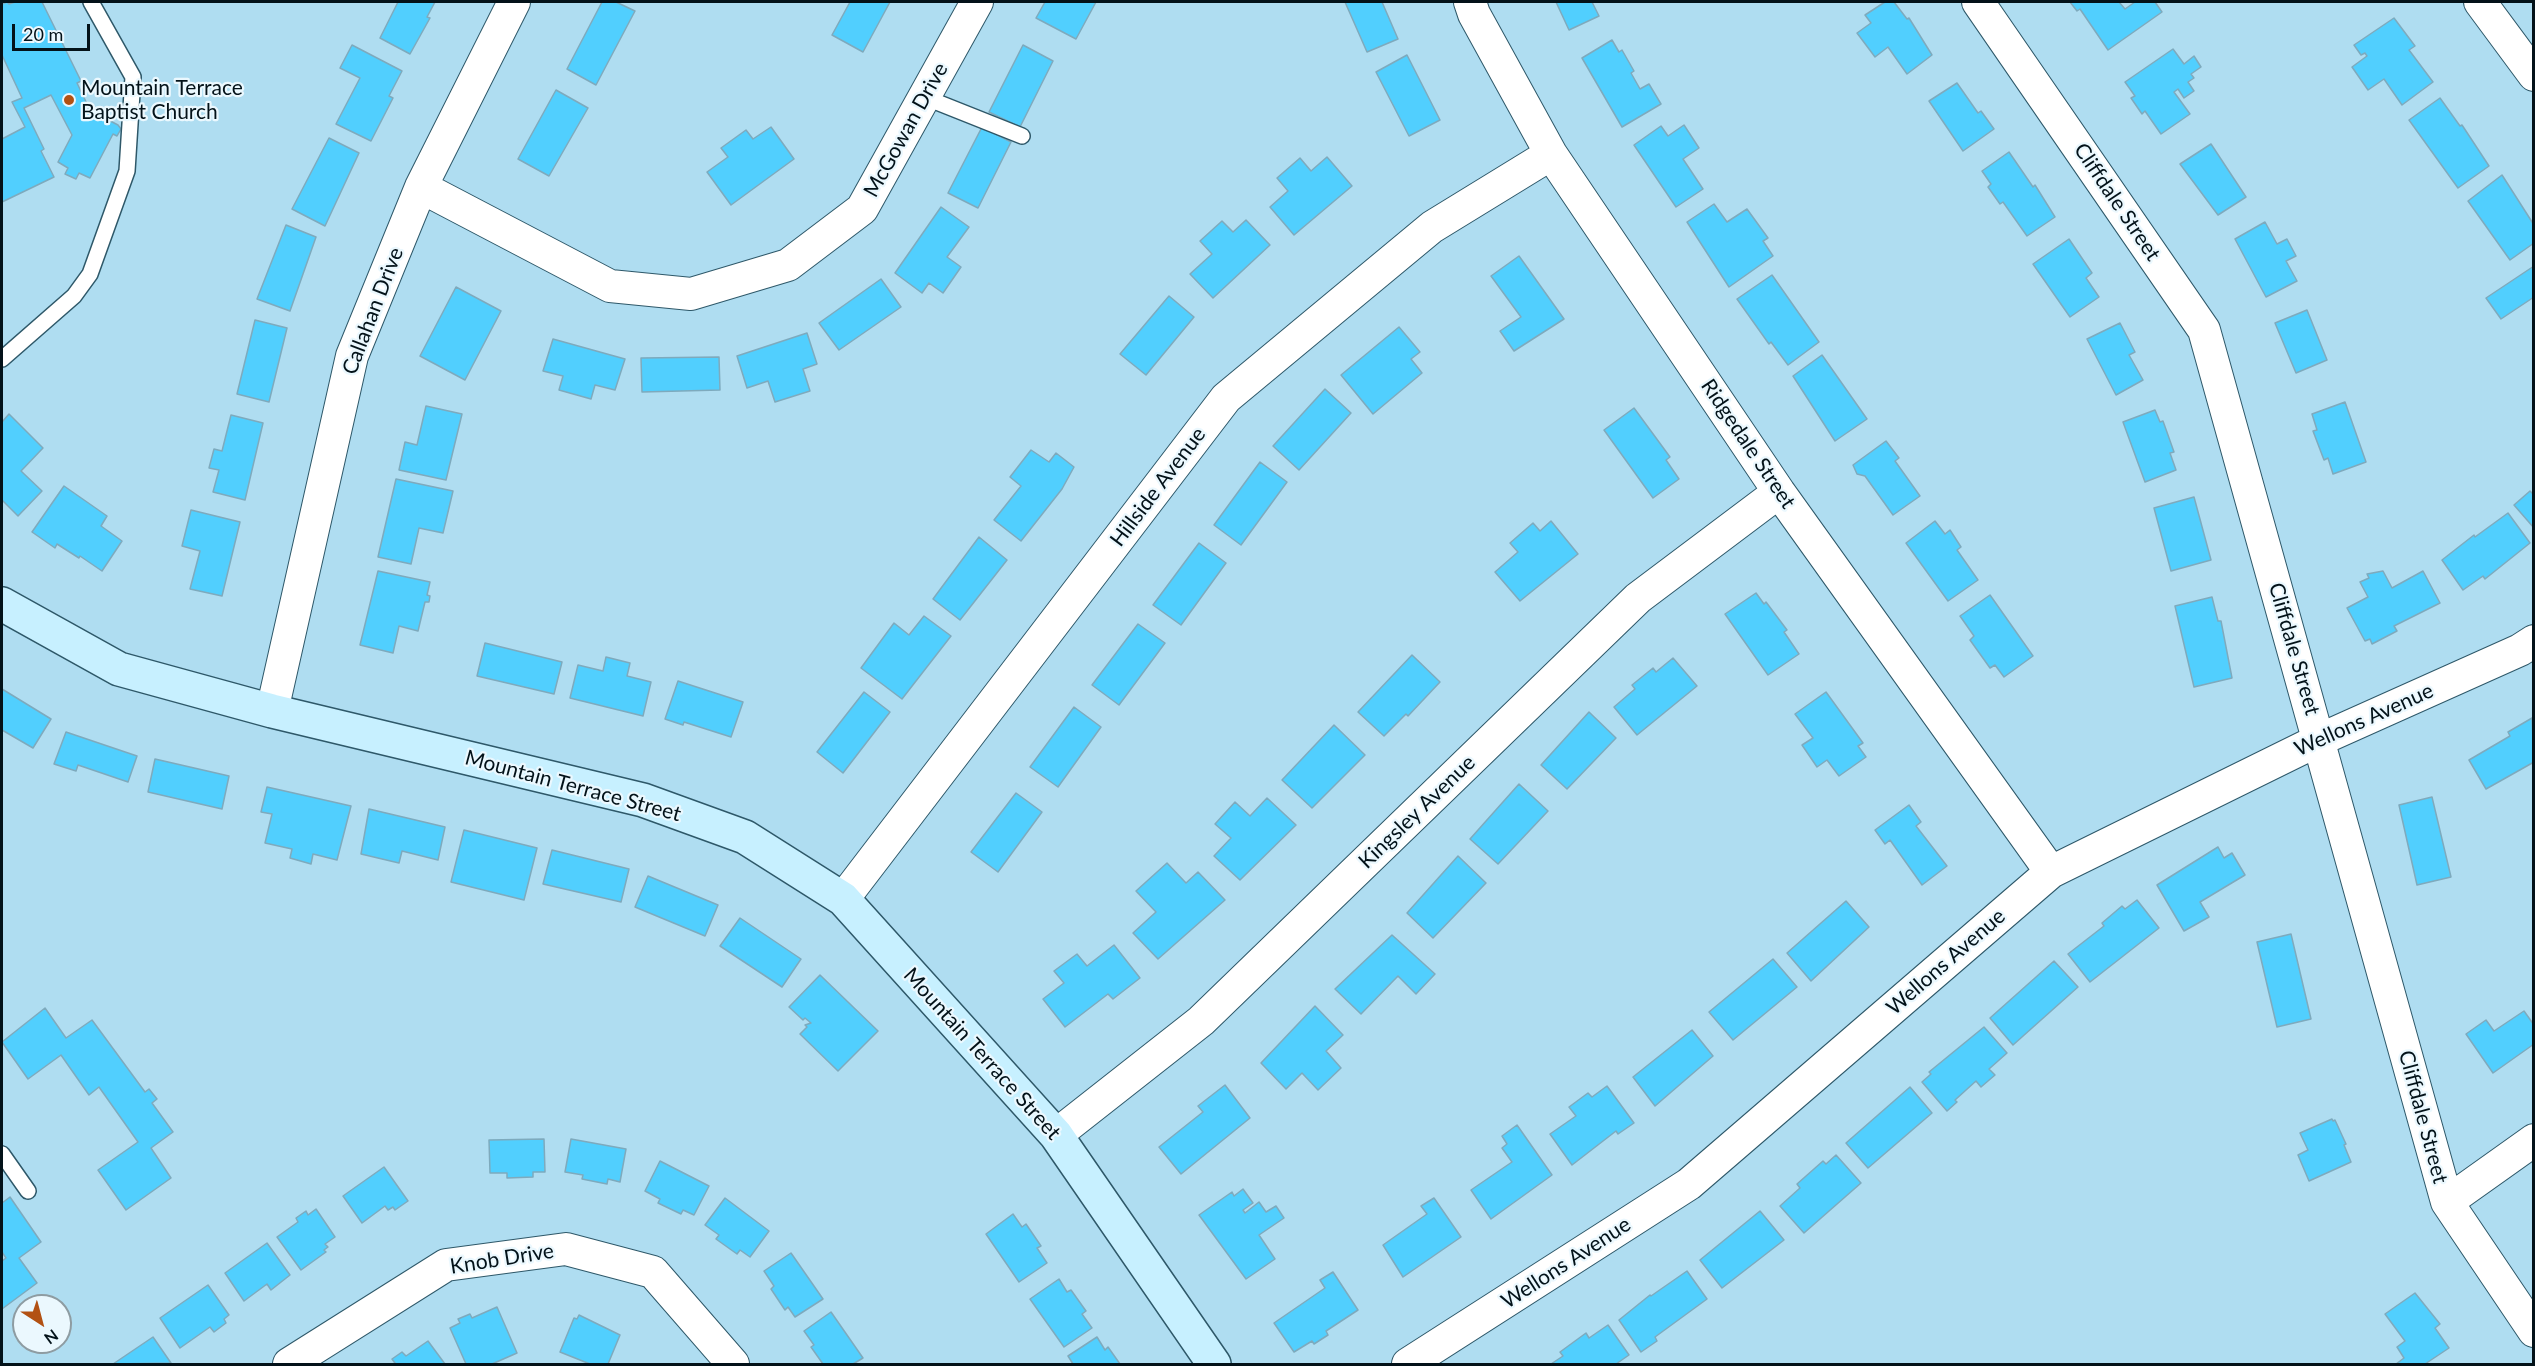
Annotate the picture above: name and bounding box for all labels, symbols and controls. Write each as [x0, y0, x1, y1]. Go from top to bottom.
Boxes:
scale bar [15, 12, 93, 50]
text: 20 m [23, 23, 63, 45]
street label: McGowan Drive [859, 58, 953, 202]
place label: Mountain Terrace Baptist Church [81, 75, 243, 125]
marker: Mountain Terrace Baptist Church [62, 93, 76, 107]
street label: Cliffdale Street [2068, 138, 2166, 266]
street label: Callahan Drive [337, 244, 409, 378]
street label: Ridgedale Street [1695, 375, 1801, 513]
street label: Hillside Avenue [1105, 422, 1211, 552]
street label: Cliffdale Street [2263, 580, 2325, 718]
street label: Wellons Avenue [2291, 678, 2437, 762]
street label: Mountain Terrace Street [462, 745, 684, 827]
street label: Kingsley Avenue [1354, 750, 1480, 874]
street label: Wellons Avenue [1881, 904, 2011, 1020]
street label: Mountain Terrace Street [898, 963, 1066, 1145]
street label: Cliffdale Street [2393, 1048, 2453, 1186]
street label: Wellons Avenue [1497, 1212, 1635, 1314]
street label: Knob Drive [448, 1238, 556, 1280]
north arrow [12, 1294, 72, 1354]
text: N [41, 1326, 62, 1349]

